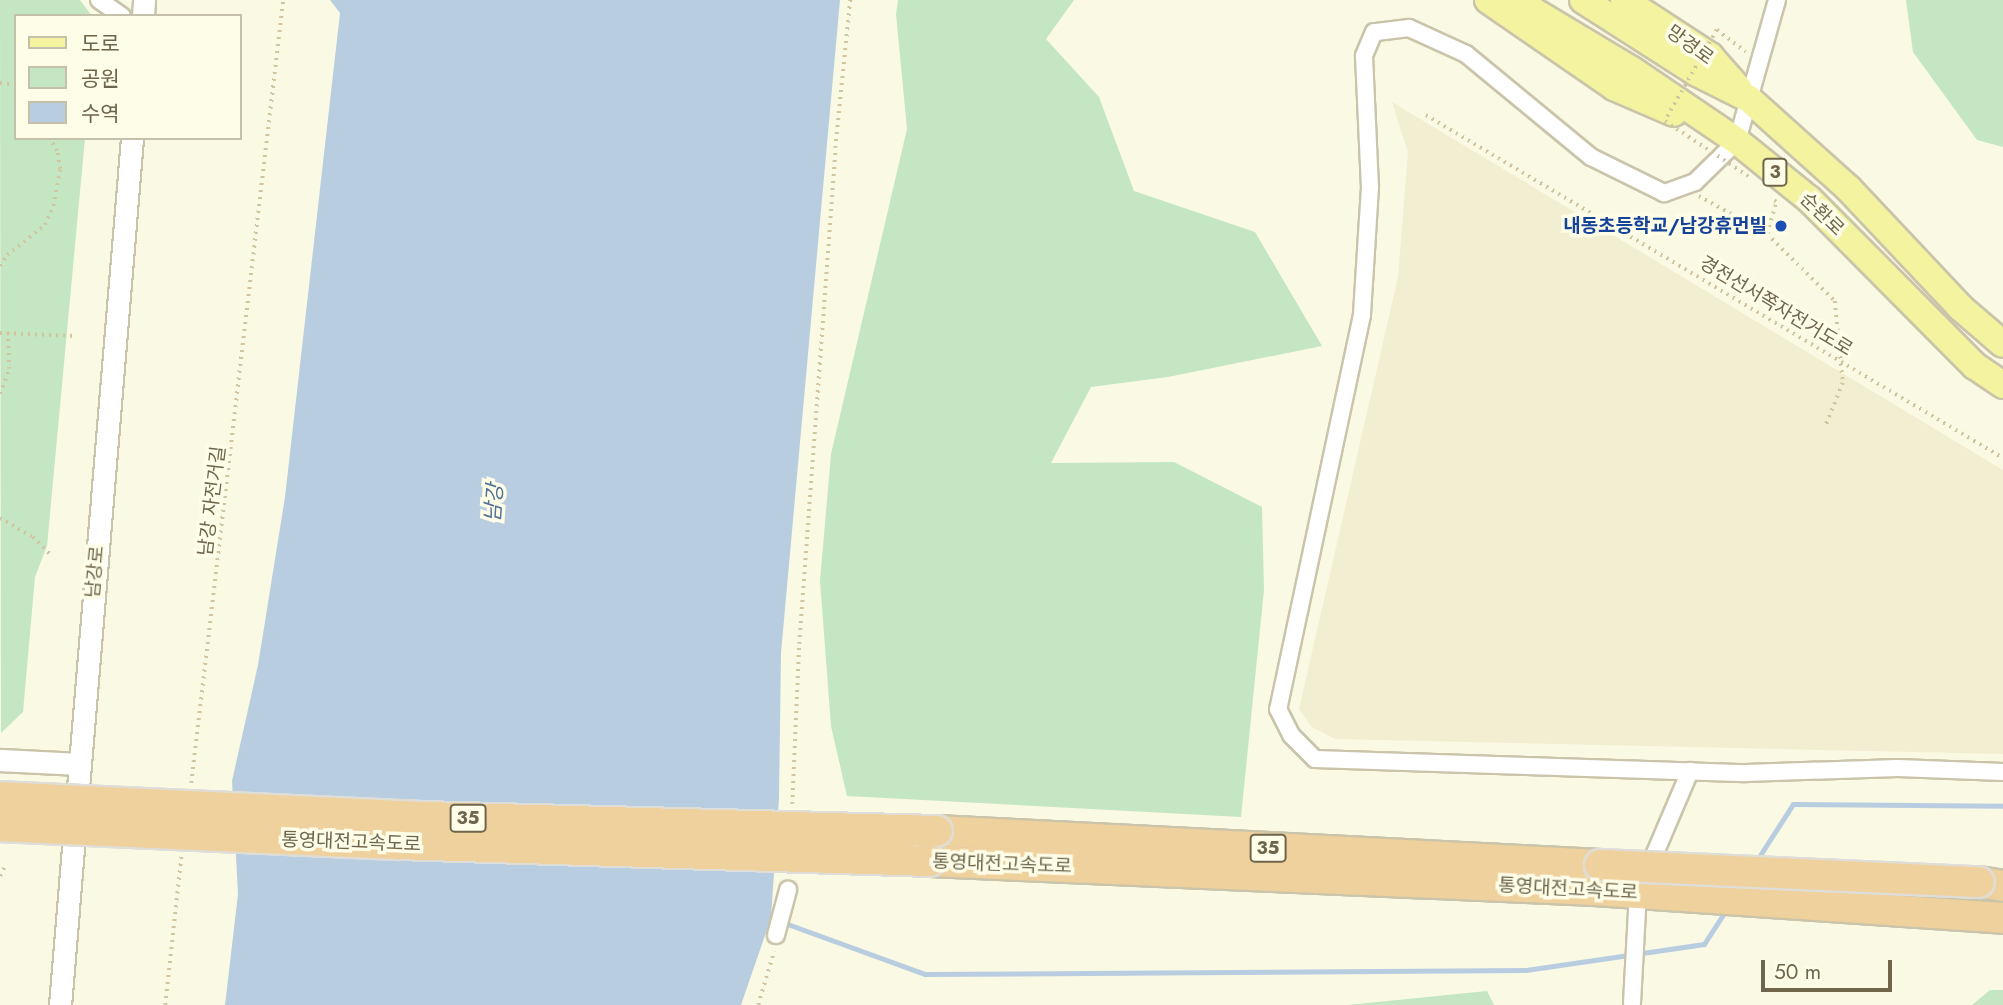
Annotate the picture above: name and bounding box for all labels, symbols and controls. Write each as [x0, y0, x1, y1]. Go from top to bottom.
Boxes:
legend [14, 14, 242, 140]
street label: 망경로 [1662, 20, 1718, 70]
text: 도로 [81, 29, 120, 59]
text: 공원 [81, 64, 120, 94]
text: 수역 [81, 99, 120, 129]
road number: 3 [1761, 158, 1789, 187]
street label: 순환로 [1795, 188, 1849, 240]
place label: 내동초등학교/남강휴먼빌 [1563, 215, 1767, 237]
marker: 내동초등학교/남강휴먼빌 [1773, 218, 1789, 234]
street label: 경전선서쪽자전거도로 [1695, 251, 1857, 361]
street label: 남강 자전거길 [194, 445, 230, 557]
water label: 남강 [480, 483, 508, 523]
street label: 남강로 [81, 545, 109, 599]
road number: 35 [449, 804, 487, 832]
street label: 통영대전고속도로 [281, 828, 421, 856]
road number: 35 [1249, 834, 1287, 862]
street label: 통영대전고속도로 [932, 850, 1072, 878]
street label: 통영대전고속도로 [1498, 874, 1638, 904]
scale bar [1765, 946, 1896, 990]
text: 50 m [1774, 957, 1821, 987]

